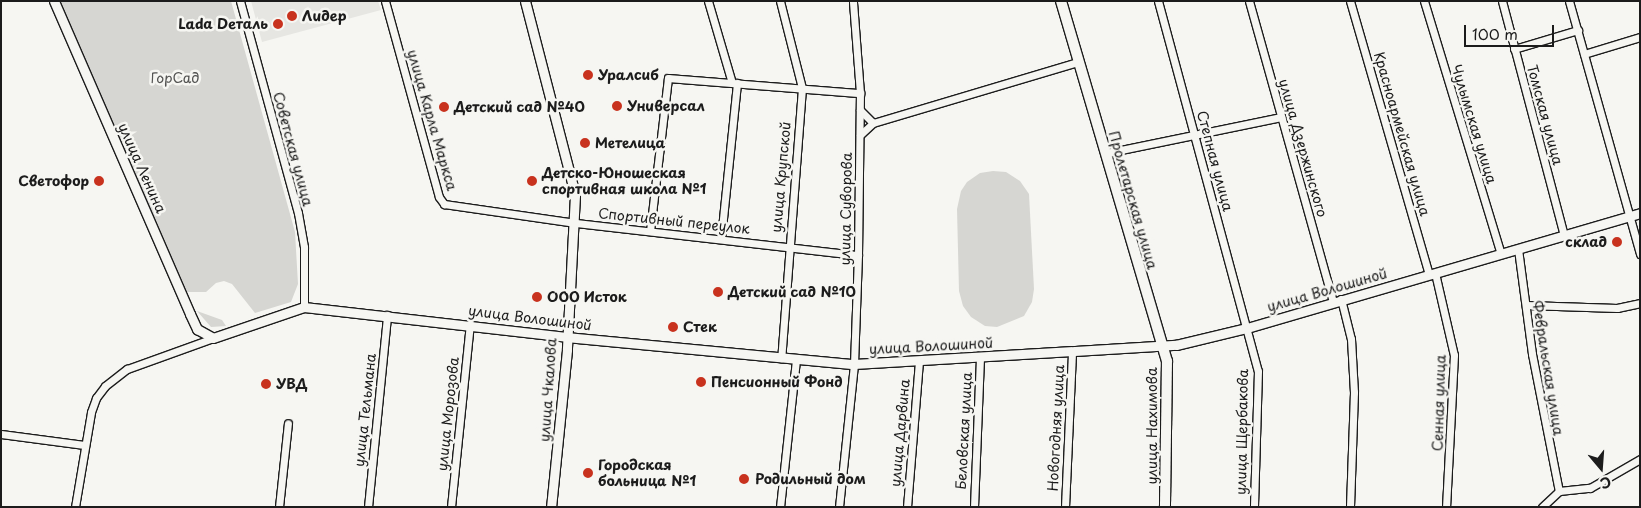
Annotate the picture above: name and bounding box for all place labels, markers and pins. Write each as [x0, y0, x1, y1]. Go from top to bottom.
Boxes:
place label: Лидер [302, 8, 346, 24]
marker: Лидер [286, 10, 298, 22]
place label: Lada Dеталь [178, 16, 268, 32]
marker: Lada Dеталь [272, 18, 284, 30]
place label: Уралсиб [598, 67, 659, 83]
marker: Уралсиб [582, 69, 594, 81]
place label: Универсал [627, 98, 705, 114]
place label: Детский сад №40 [454, 99, 585, 115]
marker: Универсал [611, 100, 623, 112]
marker: Детский сад №40 [438, 101, 450, 113]
place label: Метелица [595, 135, 665, 151]
marker: Метелица [579, 137, 591, 149]
place label: Детско-Юношеская спортивная школа №1 [542, 165, 707, 198]
place label: Светофор [18, 173, 89, 189]
marker: Светофор [93, 175, 105, 187]
marker: Детско-Юношеская спортивная школа №1 [526, 175, 538, 187]
place label: склад [1565, 234, 1607, 250]
marker: склад [1611, 236, 1623, 248]
place label: Детский сад №10 [728, 284, 857, 300]
marker: Детский сад №10 [712, 286, 724, 298]
place label: ООО Исток [547, 289, 628, 305]
marker: ООО Исток [531, 291, 543, 303]
place label: Стек [683, 319, 717, 335]
marker: Стек [667, 321, 679, 333]
place label: Пенсионный Фонд [711, 374, 843, 390]
place label: УВД [276, 376, 307, 392]
marker: Пенсионный Фонд [695, 376, 707, 388]
marker: УВД [260, 378, 272, 390]
place label: Городская больница №1 [598, 457, 697, 490]
marker: Городская больница №1 [582, 467, 594, 479]
place label: Родильный дом [755, 471, 867, 487]
marker: Родильный дом [737, 472, 751, 486]

